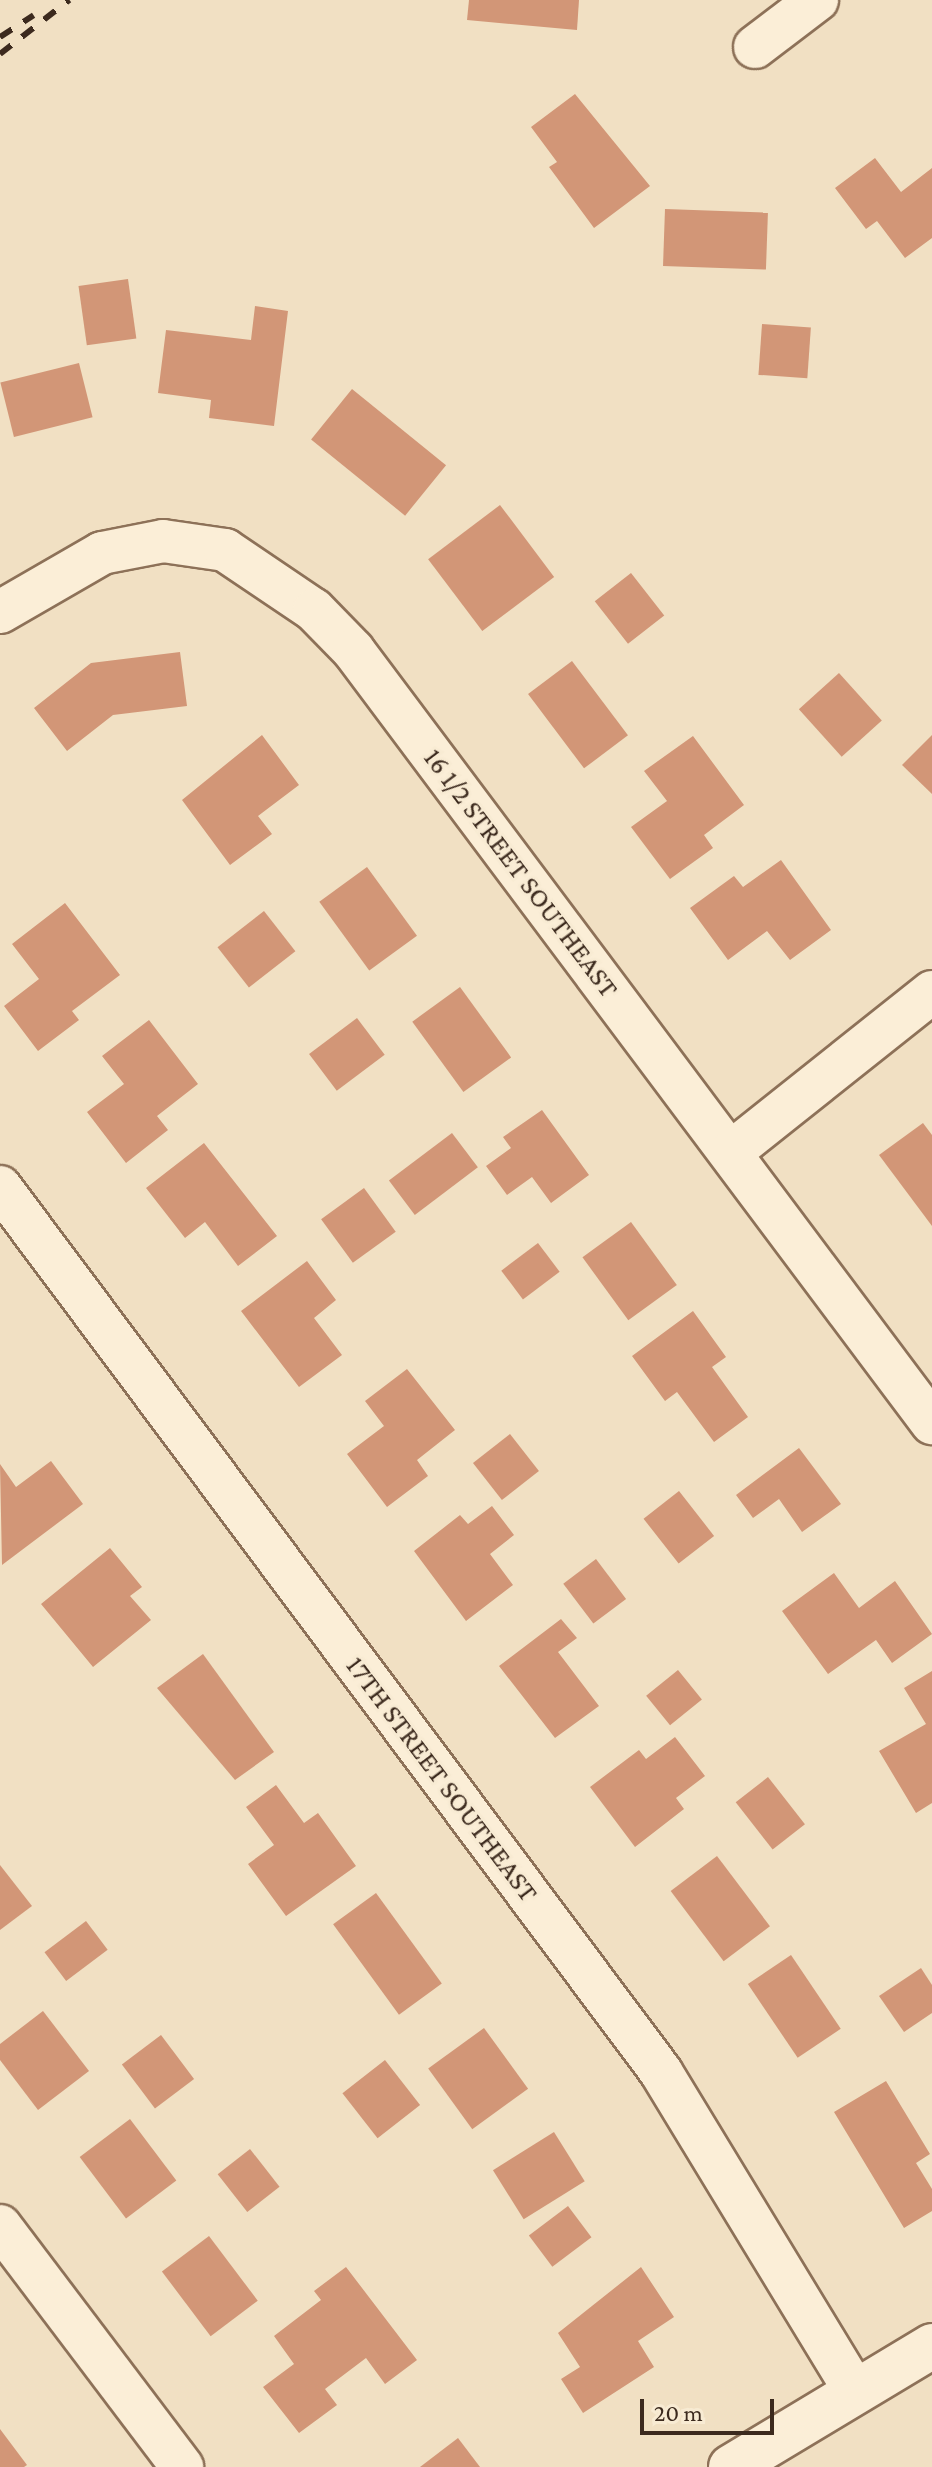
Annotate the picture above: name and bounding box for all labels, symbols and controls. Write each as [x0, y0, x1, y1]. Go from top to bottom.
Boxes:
street label: 16 1/2 STREET SOUTHEAST [416, 742, 626, 1004]
street label: 17TH STREET SOUTHEAST [339, 1650, 545, 1908]
scale bar [644, 2383, 778, 2433]
text: 20 m [654, 2399, 703, 2426]

